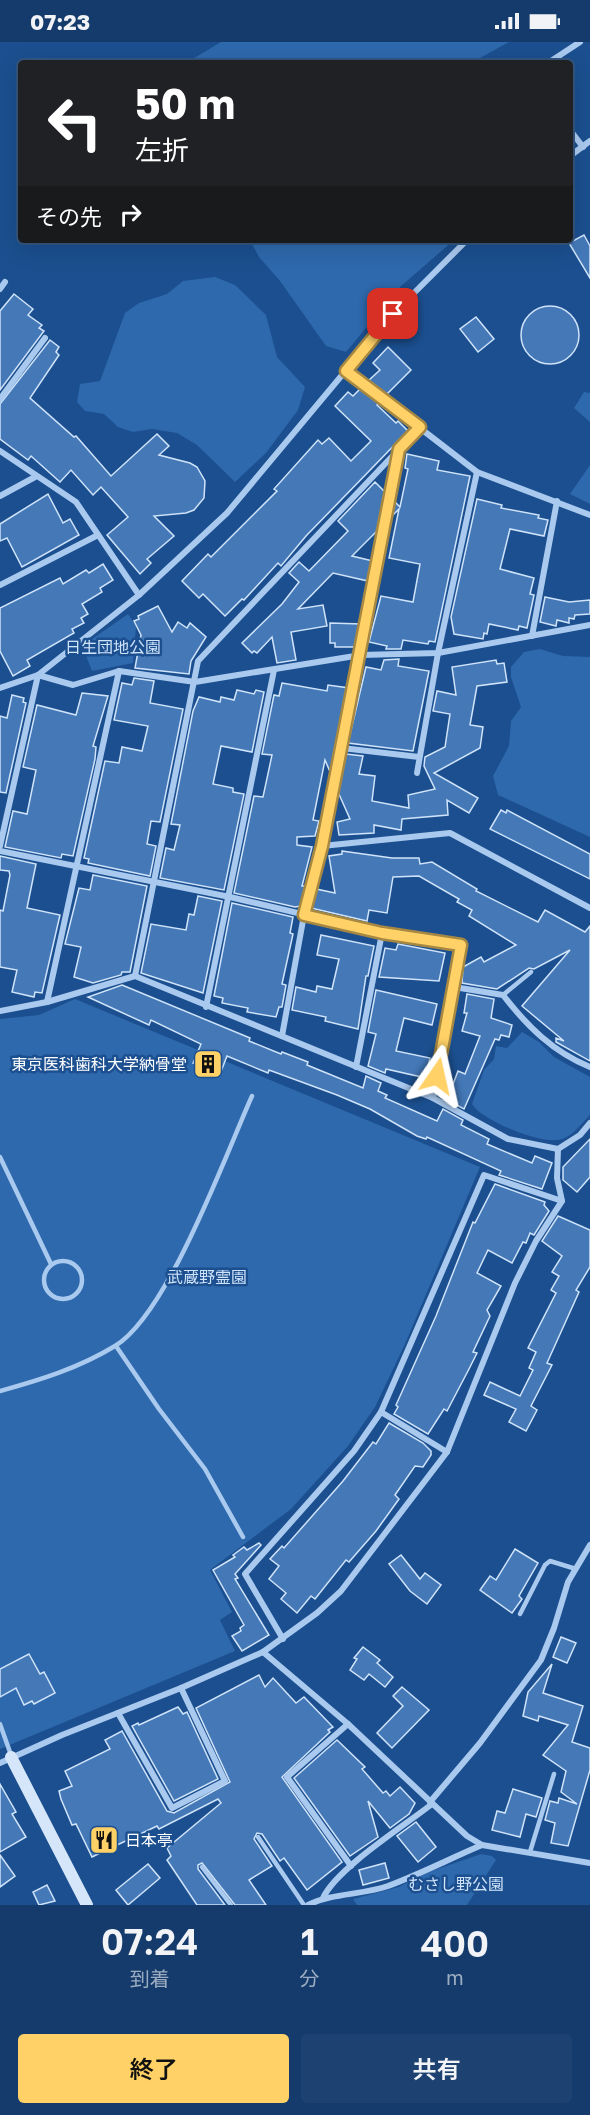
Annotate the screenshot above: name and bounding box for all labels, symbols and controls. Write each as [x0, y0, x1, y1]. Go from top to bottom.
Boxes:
text: 07:23 [30, 8, 90, 35]
text: 50 m [135, 78, 235, 128]
icon: left [36, 84, 114, 162]
text: 左折 [135, 134, 189, 166]
icon: right [114, 198, 147, 231]
text: その先 [36, 203, 102, 230]
pin [367, 288, 418, 339]
icon: arrive [376, 297, 409, 330]
park label: 日生団地公園 [65, 637, 161, 657]
position arrow [405, 1044, 469, 1108]
building icon: 東京医科歯科大学納骨堂 [192, 1048, 224, 1080]
place label: 東京医科歯科大学納骨堂 [11, 1054, 187, 1074]
park label: 武蔵野霊園 [167, 1267, 247, 1287]
restaurant icon: 日本亭 [88, 1824, 120, 1856]
place label: 日本亭 [125, 1830, 173, 1850]
park label: むさし野公園 [408, 1874, 504, 1894]
text: 07:24 [101, 1920, 199, 1963]
text: 1 [300, 1920, 319, 1963]
text: 400 [420, 1922, 489, 1965]
text: m [446, 1965, 464, 1989]
text: 到着 [130, 1966, 170, 1990]
text: 分 [300, 1966, 320, 1990]
button: 終了 [18, 2034, 289, 2103]
button: 共有 [301, 2034, 572, 2103]

